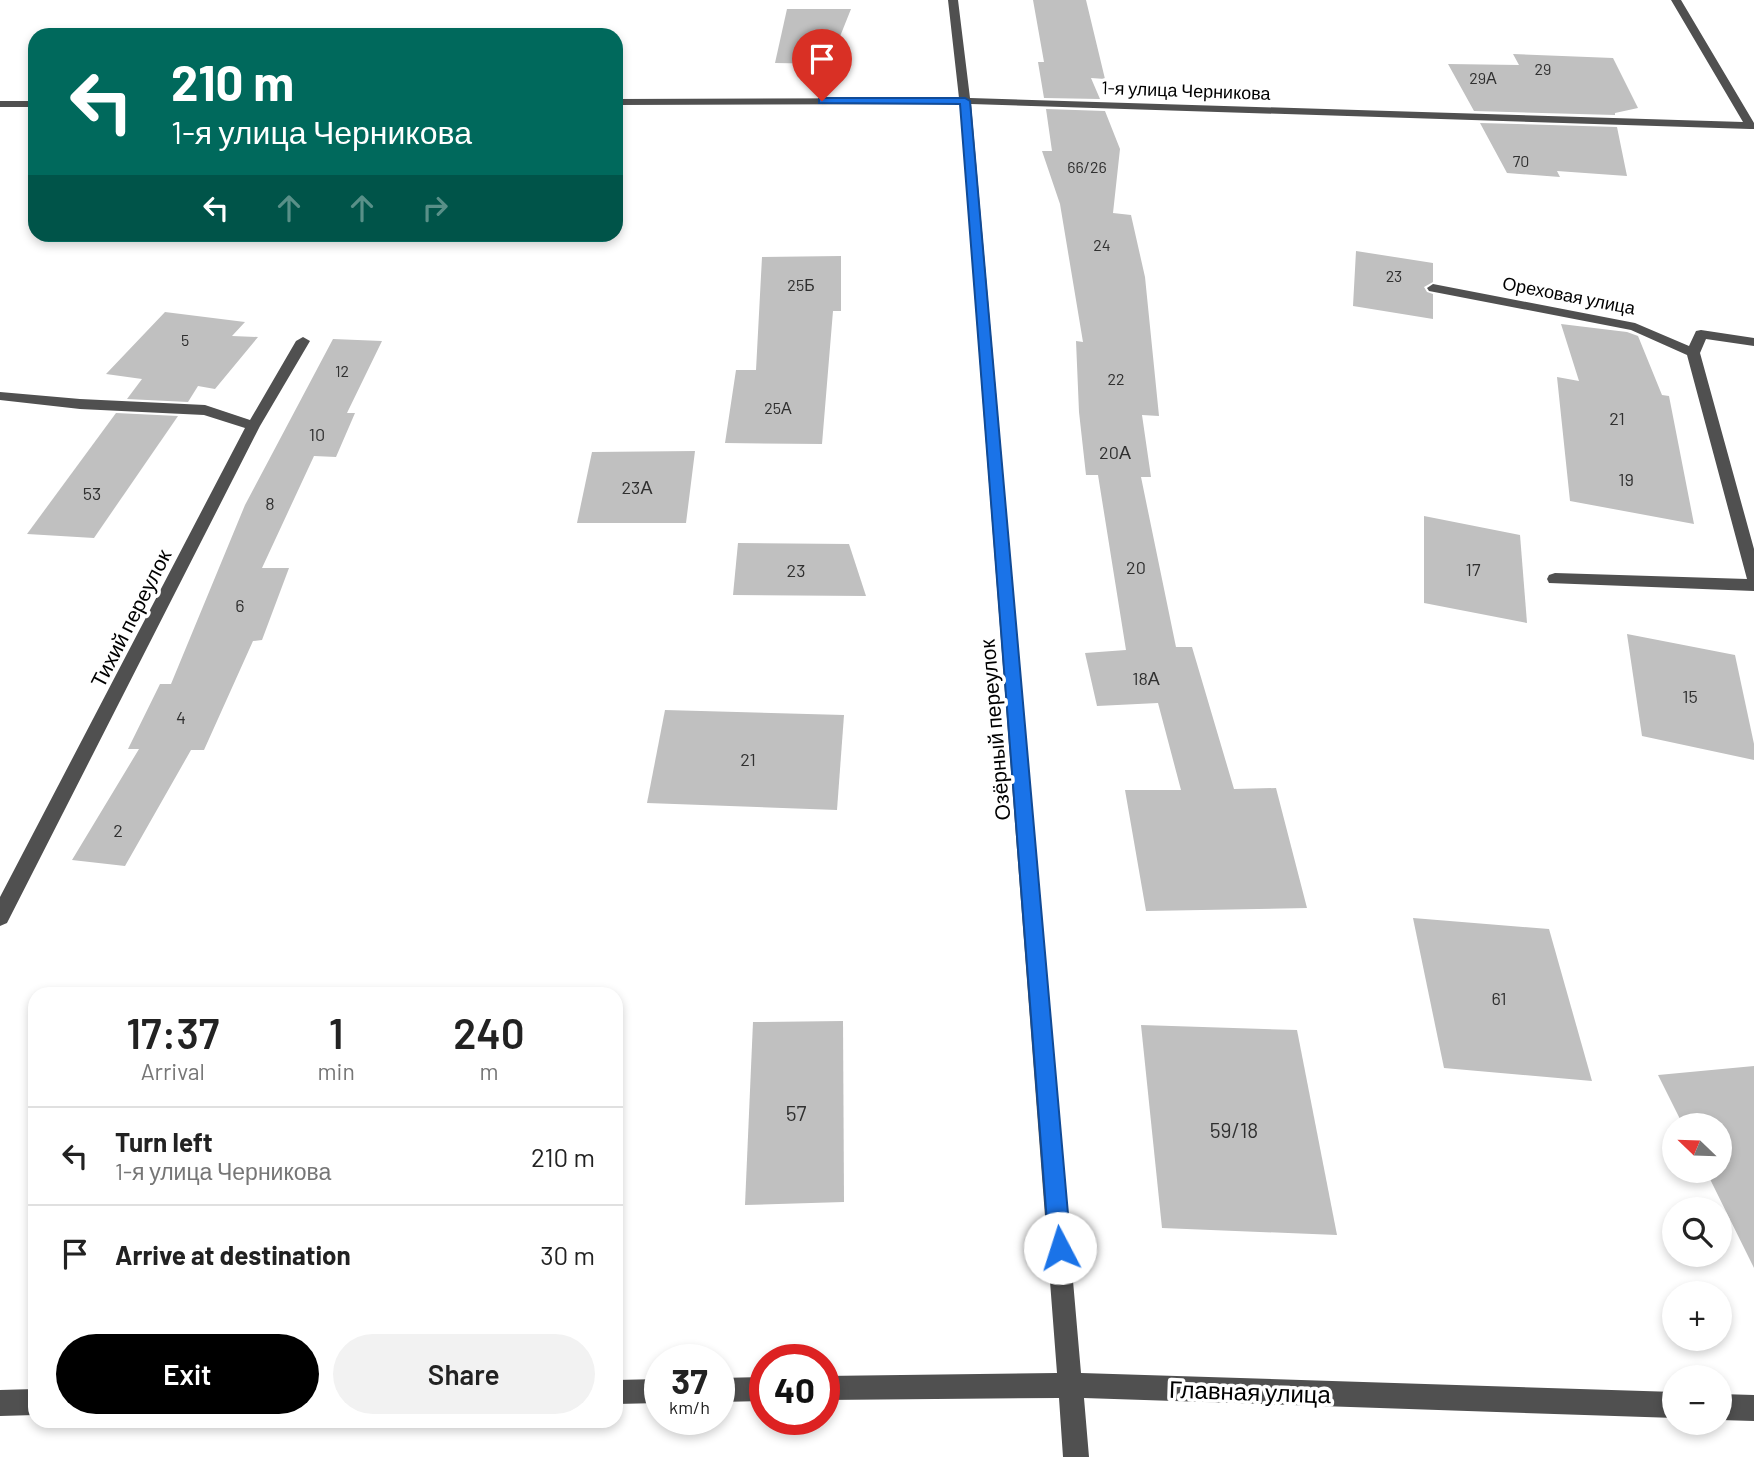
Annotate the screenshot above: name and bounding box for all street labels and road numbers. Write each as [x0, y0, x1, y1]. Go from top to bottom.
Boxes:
street label: 1-я улица Черникова [1101, 76, 1272, 104]
street label: Ореховая улица [1501, 271, 1638, 319]
street label: Тихий переулок [85, 544, 176, 691]
street label: Озёрный переулок [974, 638, 1014, 822]
street label: Главная улица [1168, 1374, 1332, 1408]

